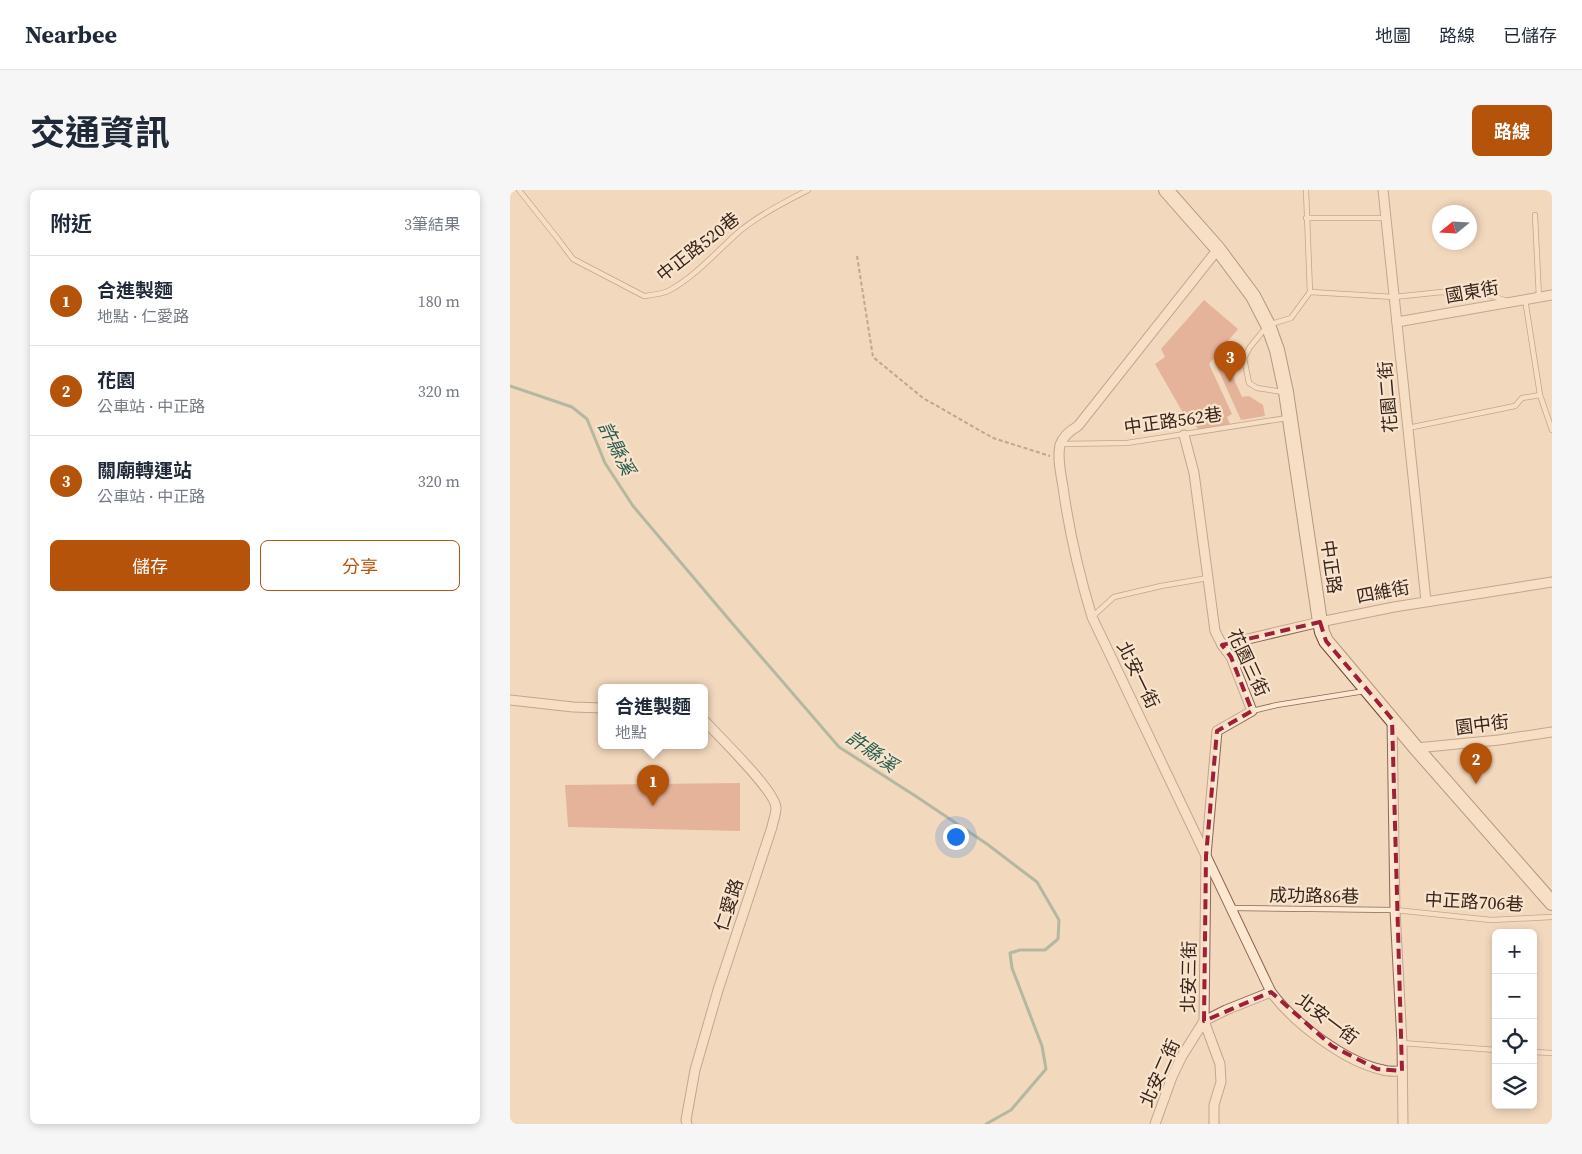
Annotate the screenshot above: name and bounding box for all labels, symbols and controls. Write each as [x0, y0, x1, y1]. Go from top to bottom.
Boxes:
text: Nearbee [25, 18, 117, 51]
text: 地圖 [1375, 23, 1411, 48]
text: 路線 [1439, 23, 1475, 48]
text: 已儲存 [1503, 23, 1557, 48]
button: 路線 [1472, 105, 1552, 156]
text: 交通資訊 [30, 109, 170, 157]
north arrow [1432, 205, 1477, 250]
street label: 中正路520巷 [651, 206, 744, 287]
text: 附近 [50, 209, 92, 238]
text: 3筆結果 [404, 213, 460, 235]
street label: 國東街 [1443, 275, 1501, 309]
text: 合進製麵 [97, 277, 173, 303]
text: 1 [62, 290, 70, 312]
text: 180 m [418, 290, 460, 312]
text: 地點 · 仁愛路 [97, 305, 189, 327]
pin: 3 [1214, 341, 1246, 382]
street label: 花園二街 [1372, 360, 1403, 434]
text: 花園 [97, 367, 135, 393]
text: 2 [62, 380, 70, 402]
text: 320 m [418, 380, 460, 402]
text: 公車站 · 中正路 [97, 395, 205, 417]
street label: 中正路562巷 [1122, 401, 1224, 440]
water label: 許縣溪 [592, 417, 643, 482]
text: 關廟轉運站 [97, 457, 192, 483]
text: 3 [62, 470, 70, 492]
text: 320 m [418, 470, 460, 492]
text: 公車站 · 中正路 [97, 485, 205, 507]
street label: 中正路 [1315, 538, 1348, 595]
button: 儲存 [50, 540, 250, 591]
button: 分享 [260, 540, 460, 591]
street label: 四維街 [1354, 574, 1412, 609]
street label: 花園三街 [1222, 625, 1275, 701]
street label: 北安一街 [1111, 637, 1165, 713]
popup [598, 684, 708, 749]
text: 合進製麵 [615, 693, 691, 719]
street label: 園中街 [1454, 709, 1510, 740]
text: 地點 [615, 721, 647, 743]
water label: 許縣溪 [841, 724, 905, 780]
pin: 2 [1460, 743, 1492, 784]
pin: 1 [637, 765, 669, 806]
your location [943, 824, 969, 850]
street label: 仁愛路 [708, 875, 749, 934]
street label: 成功路86巷 [1269, 882, 1359, 909]
street label: 中正路706巷 [1424, 886, 1524, 917]
map controls [1492, 929, 1537, 1109]
button: + [1492, 929, 1537, 974]
street label: 北安三街 [1175, 941, 1202, 1013]
button: − [1492, 974, 1537, 1019]
street label: 北安一街 [1291, 987, 1364, 1050]
button: locate [1492, 1019, 1537, 1064]
street label: 北安二街 [1133, 1035, 1186, 1111]
button: layers [1492, 1064, 1537, 1109]

